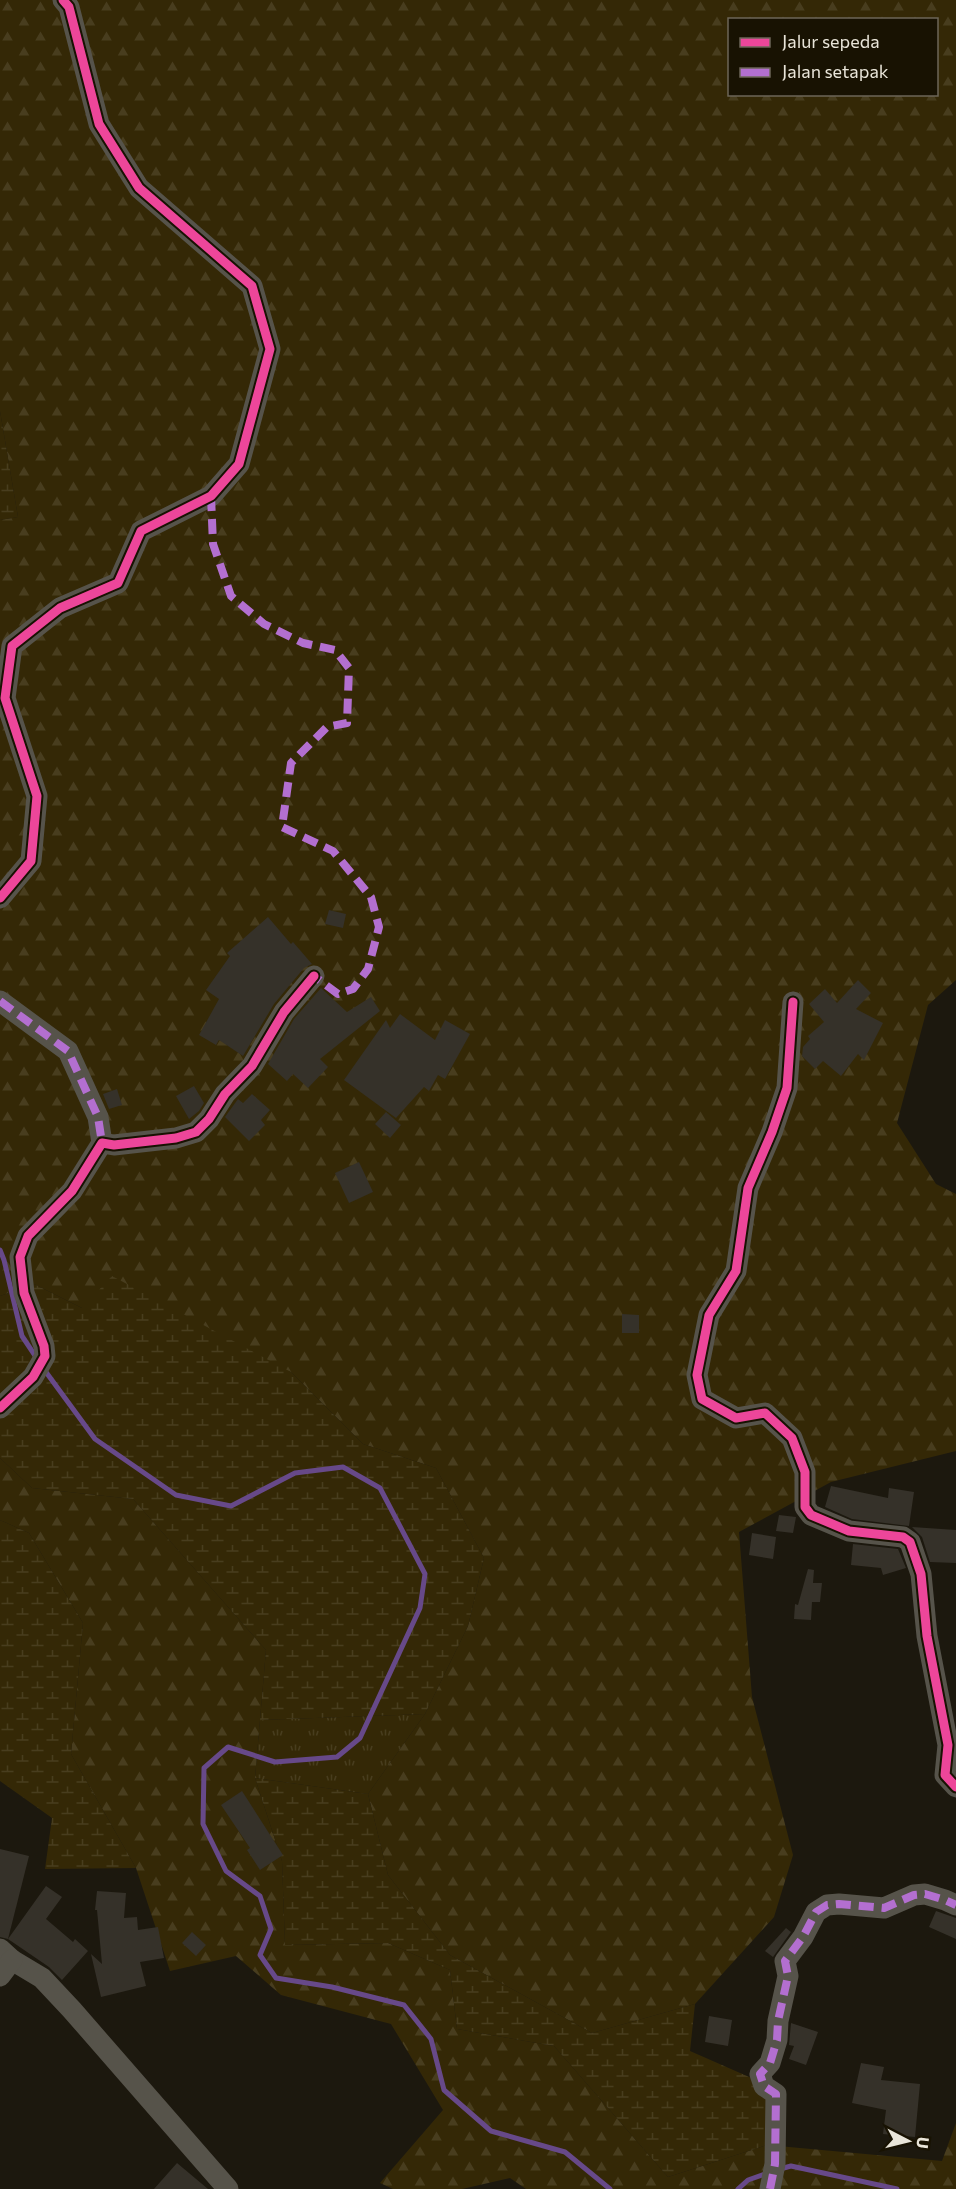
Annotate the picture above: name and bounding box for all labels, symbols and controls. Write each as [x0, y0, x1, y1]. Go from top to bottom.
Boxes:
legend [728, 18, 938, 96]
text: Jalur sepeda [782, 30, 880, 52]
text: Jalan setapak [782, 60, 889, 82]
north arrow [878, 2111, 938, 2171]
text: U [913, 2136, 934, 2150]

